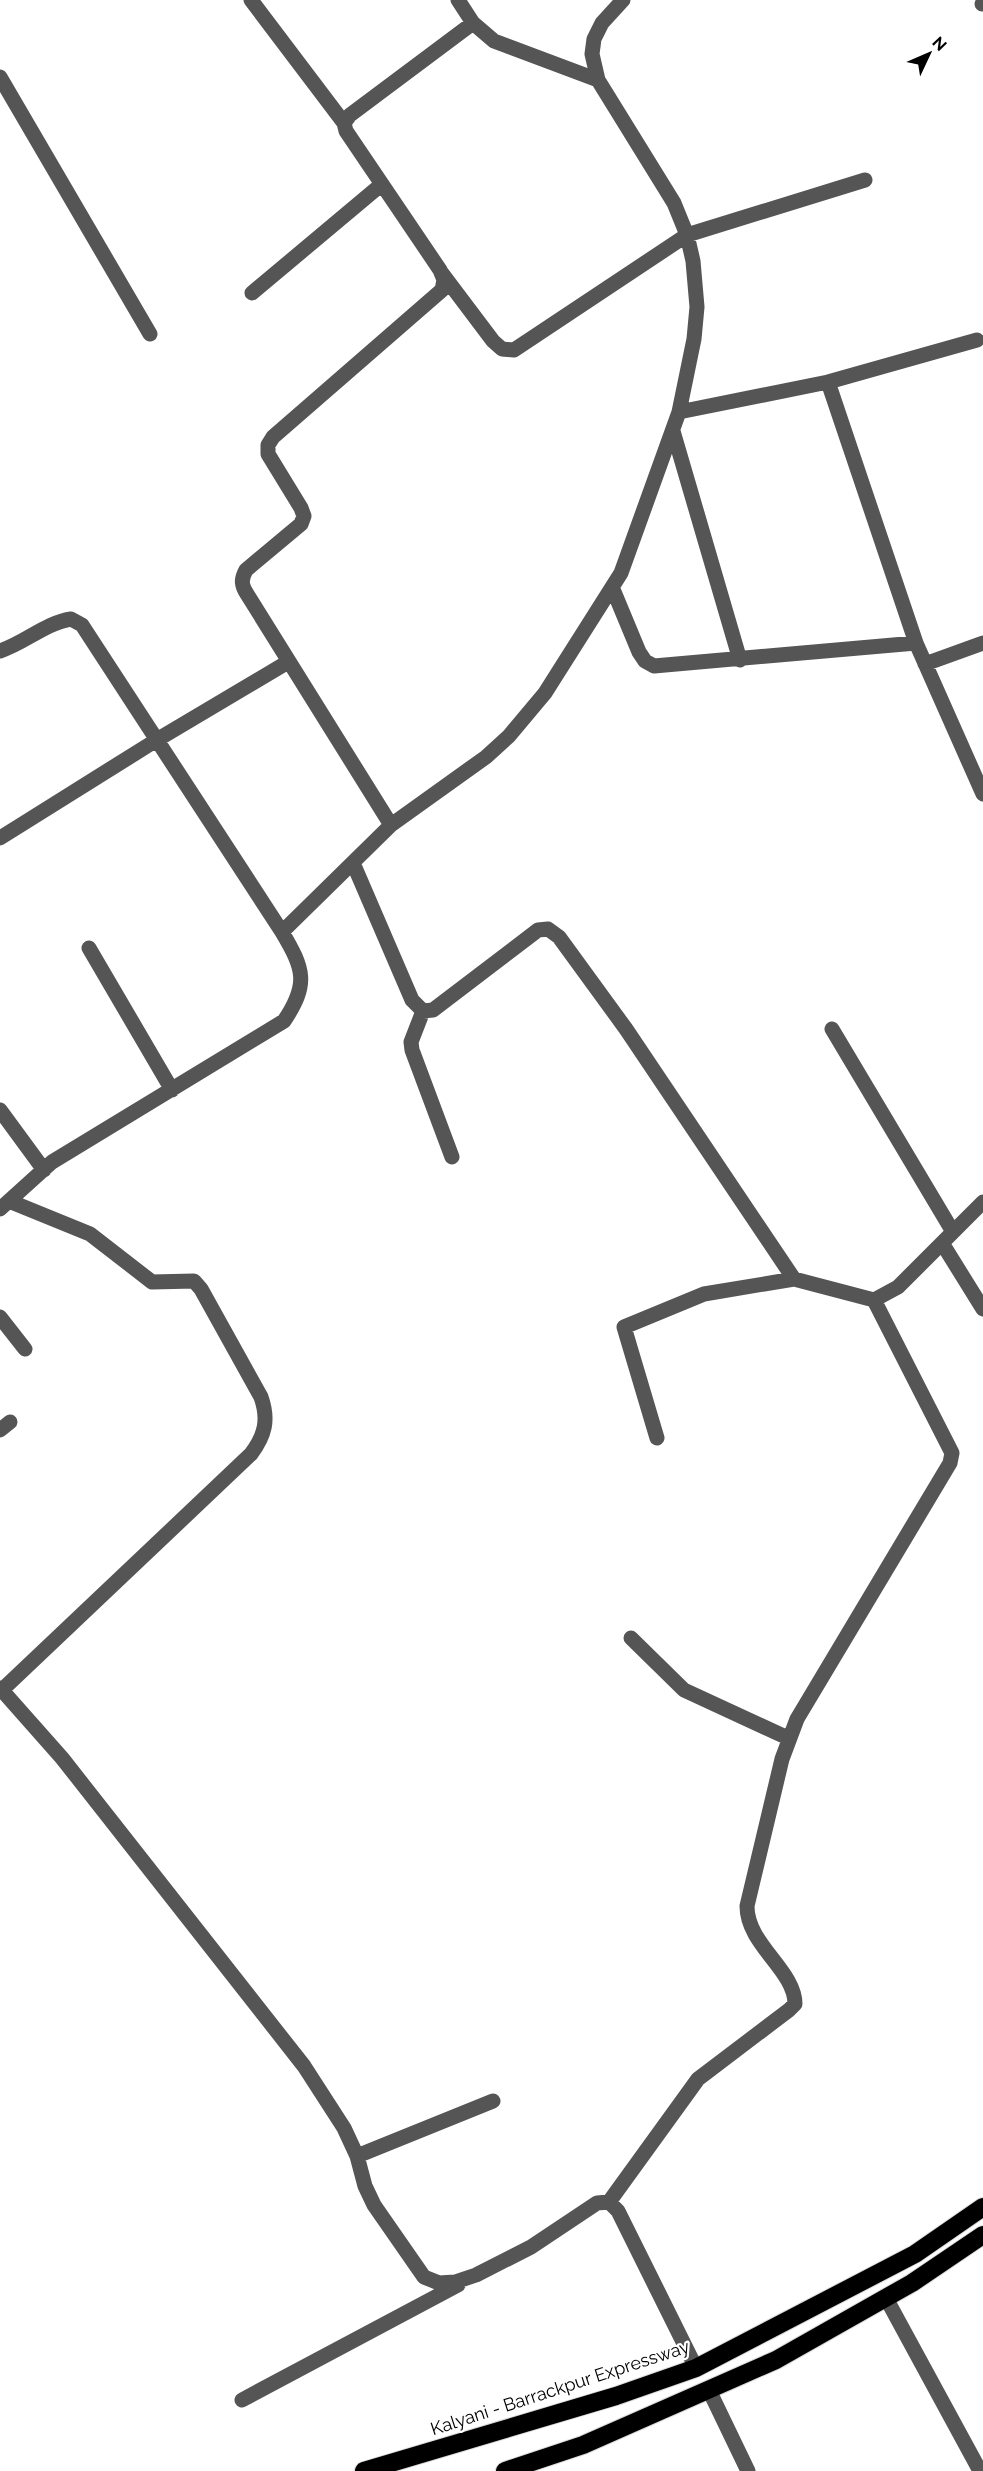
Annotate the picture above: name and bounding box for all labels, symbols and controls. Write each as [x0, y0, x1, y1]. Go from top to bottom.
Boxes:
north arrow [899, 24, 959, 84]
text: N [928, 33, 951, 55]
street label: Kalyani - Barrackpur Expressway [428, 2336, 692, 2439]

